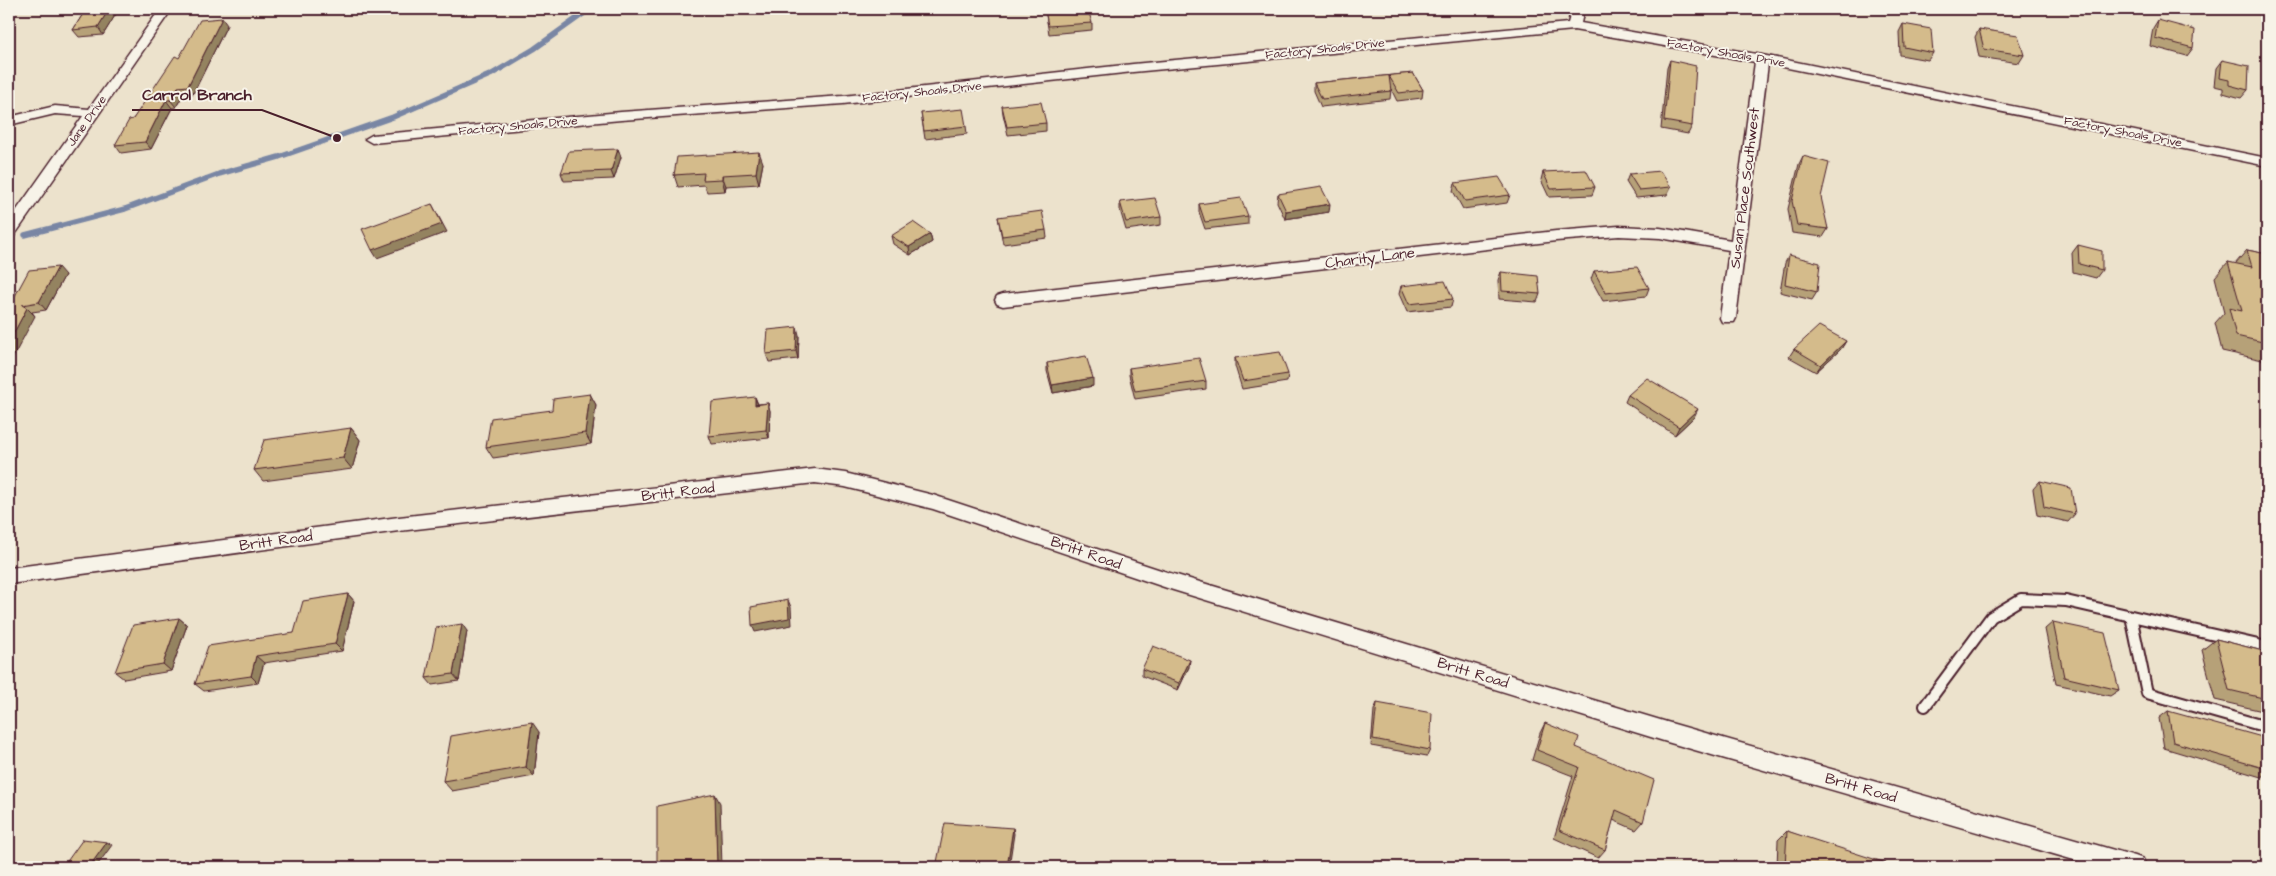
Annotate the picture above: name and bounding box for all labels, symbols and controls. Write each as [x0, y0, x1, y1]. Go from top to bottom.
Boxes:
street label: Factory Shoals Drive [1265, 34, 1386, 65]
street label: Factory Shoals Drive [1665, 34, 1787, 73]
street label: Factory Shoals Drive [862, 77, 983, 108]
callout: Carrol Branch [132, 79, 262, 110]
text: Carrol Branch [142, 84, 253, 106]
street label: Jane Drive [63, 92, 111, 150]
street label: Susan Place Southwest [1725, 106, 1765, 270]
street label: Factory Shoals Drive [458, 112, 579, 141]
street label: Factory Shoals Drive [2062, 112, 2184, 153]
street label: Charity Lane [1324, 242, 1416, 275]
street label: Britt Road [640, 477, 716, 507]
street label: Britt Road [238, 525, 314, 557]
street label: Britt Road [1048, 531, 1125, 575]
street label: Britt Road [1435, 652, 1512, 694]
street label: Britt Road [1823, 768, 1900, 808]

